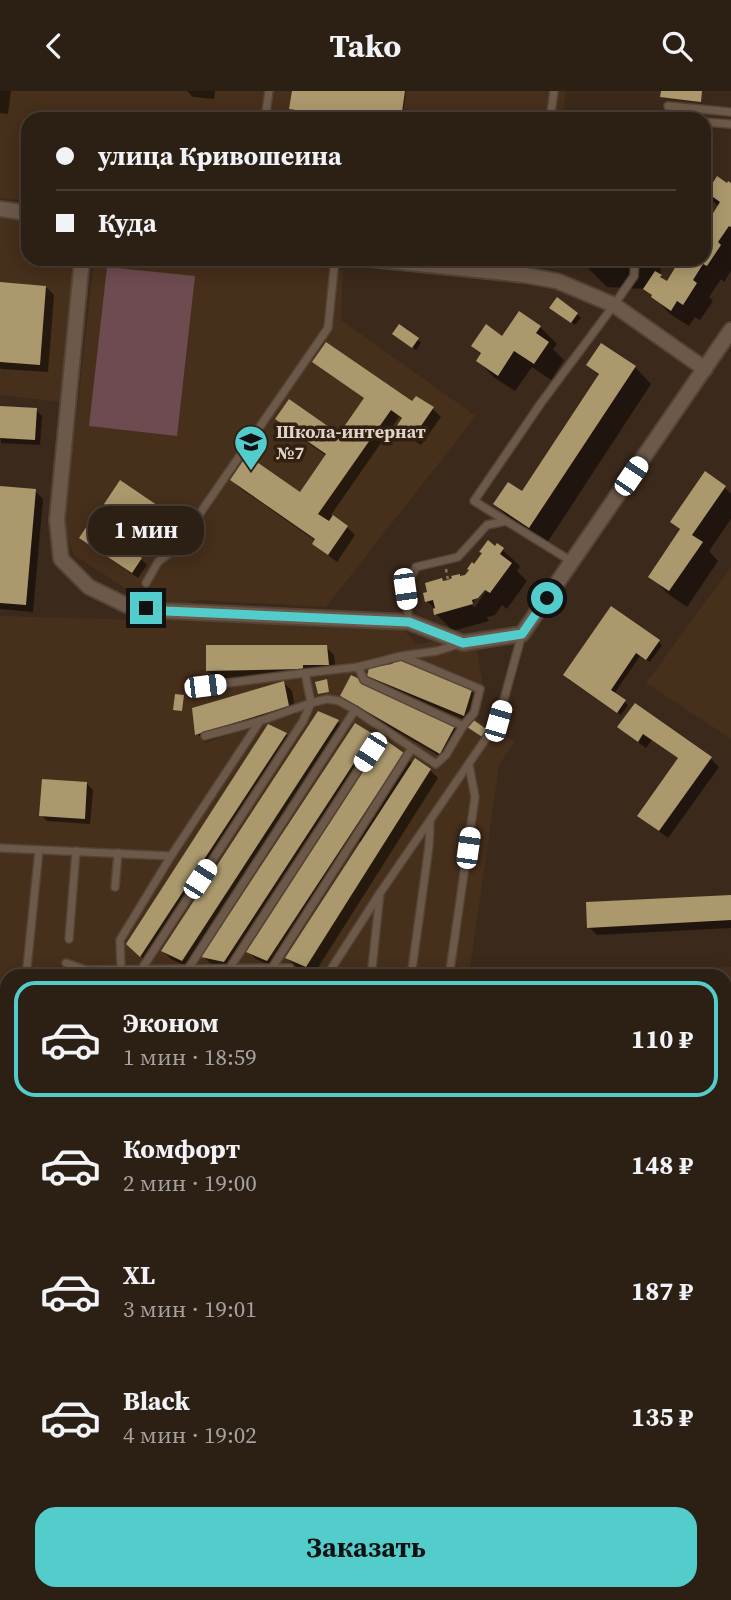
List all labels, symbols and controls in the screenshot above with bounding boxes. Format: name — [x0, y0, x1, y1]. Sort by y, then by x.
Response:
text: Tako — [330, 24, 401, 68]
icon: back — [35, 27, 73, 65]
icon: search — [658, 27, 696, 65]
text: улица Кривошеина — [98, 138, 342, 174]
text: Куда — [98, 205, 157, 241]
place label: Школа-интернат №7 — [276, 419, 426, 465]
school or university icon: Школа-интернат №7 — [232, 423, 270, 472]
car — [611, 453, 652, 499]
callout: 1 мин — [88, 507, 204, 555]
text: 1 мин — [114, 514, 178, 546]
car — [392, 567, 419, 611]
route start — [531, 582, 563, 614]
route end — [130, 592, 162, 624]
car — [183, 673, 228, 699]
car — [483, 698, 514, 744]
car — [350, 729, 391, 775]
car — [455, 826, 482, 870]
car — [180, 856, 221, 902]
text: Эконом — [123, 1005, 219, 1041]
icon: car — [39, 1008, 102, 1071]
text: 110 ₽ — [631, 1021, 693, 1057]
text: 1 мин · 18:59 — [123, 1041, 257, 1073]
text: Комфорт — [123, 1131, 240, 1167]
icon: car — [39, 1134, 102, 1197]
text: 148 ₽ — [631, 1147, 693, 1183]
text: 2 мин · 19:00 — [123, 1167, 257, 1199]
text: XL — [123, 1257, 155, 1293]
icon: car — [39, 1260, 102, 1323]
text: 187 ₽ — [631, 1273, 693, 1309]
text: 3 мин · 19:01 — [123, 1293, 257, 1325]
text: Black — [123, 1383, 190, 1419]
icon: car — [39, 1386, 102, 1449]
text: 135 ₽ — [631, 1399, 693, 1435]
text: 4 мин · 19:02 — [123, 1419, 257, 1451]
button: Заказать — [35, 1507, 697, 1587]

